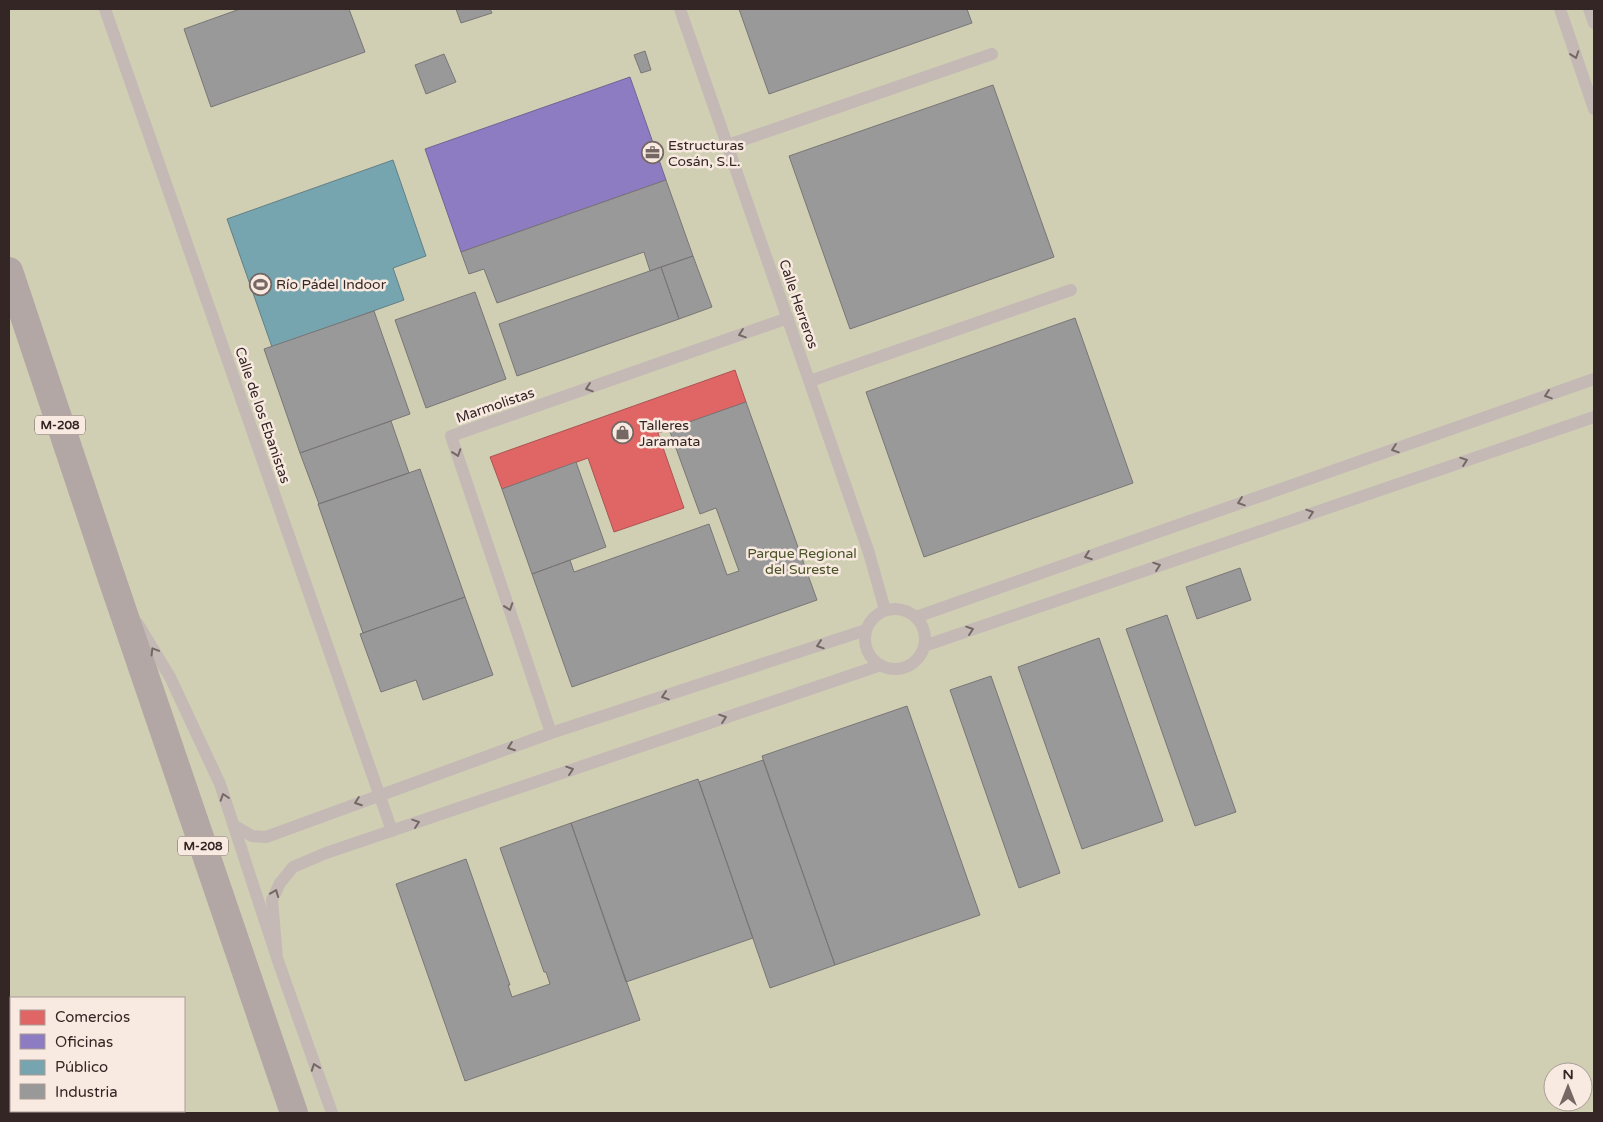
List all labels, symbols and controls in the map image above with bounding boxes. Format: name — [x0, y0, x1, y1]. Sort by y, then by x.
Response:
one-way arrow — [1570, 50, 1580, 59]
place label: Estructuras Cosán, S.L. — [668, 137, 744, 170]
office icon: Estructuras Cosán, S.L. — [640, 141, 664, 165]
street label: Calle Herreros — [775, 257, 822, 351]
sports icon: Río Pádel Indoor — [248, 272, 272, 296]
place label: Río Pádel Indoor — [276, 276, 387, 293]
one-way arrow — [738, 328, 747, 338]
street label: Calle de los Ebanistas — [231, 345, 294, 486]
one-way arrow — [585, 382, 593, 392]
street label: Marmolistas — [454, 384, 537, 427]
one-way arrow — [1545, 389, 1553, 399]
road number: M-208 — [35, 416, 85, 434]
place label: Talleres Jaramata — [639, 417, 700, 450]
shop icon: Talleres Jaramata — [611, 421, 635, 445]
one-way arrow — [1391, 443, 1400, 453]
one-way arrow — [451, 448, 461, 456]
one-way arrow — [1460, 457, 1468, 467]
one-way arrow — [1238, 496, 1246, 506]
one-way arrow — [1306, 509, 1314, 519]
park label: Parque Regional del Sureste — [747, 545, 857, 578]
one-way arrow — [1084, 550, 1093, 560]
one-way arrow — [1152, 562, 1160, 572]
one-way arrow — [503, 602, 513, 610]
one-way arrow — [965, 626, 974, 636]
one-way arrow — [816, 640, 824, 650]
one-way arrow — [151, 648, 161, 657]
one-way arrow — [661, 690, 670, 700]
one-way arrow — [719, 714, 727, 724]
one-way arrow — [507, 741, 516, 751]
one-way arrow — [565, 766, 573, 776]
one-way arrow — [220, 794, 230, 802]
one-way arrow — [354, 796, 363, 806]
one-way arrow — [411, 819, 419, 829]
road number: M-208 — [178, 836, 228, 856]
one-way arrow — [269, 889, 280, 898]
legend — [10, 997, 185, 1112]
text: Comercios — [55, 1008, 130, 1026]
text: Oficinas — [55, 1033, 113, 1051]
text: Público — [55, 1058, 108, 1076]
north arrow — [1543, 1062, 1593, 1112]
one-way arrow — [311, 1064, 321, 1072]
text: N — [1562, 1066, 1574, 1083]
text: Industria — [55, 1083, 118, 1101]

